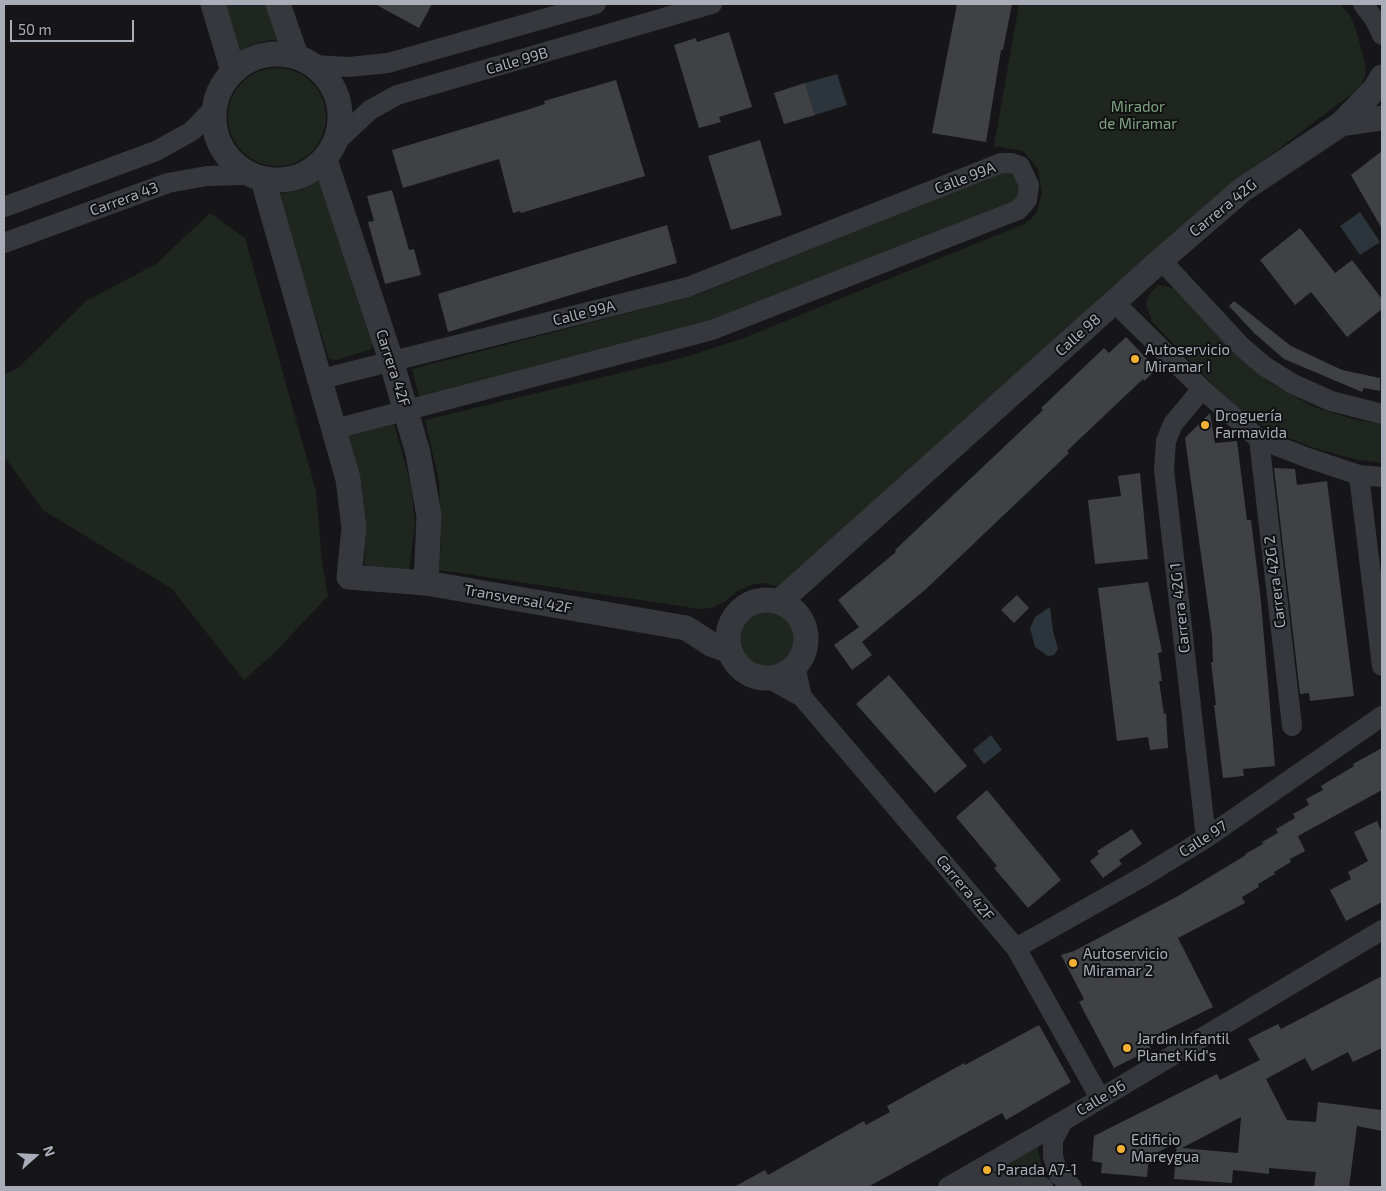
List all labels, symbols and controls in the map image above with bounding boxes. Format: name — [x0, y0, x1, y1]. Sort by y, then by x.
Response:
scale bar — [12, 10, 136, 42]
text: 50 m — [18, 20, 52, 38]
street label: Calle 99B — [484, 44, 550, 78]
park label: Mirador de Miramar — [1099, 98, 1177, 133]
street label: Calle 99A — [932, 158, 998, 198]
street label: Carrera 42G — [1186, 175, 1260, 241]
street label: Carrera 43 — [87, 178, 161, 220]
street label: Calle 99A — [551, 297, 617, 329]
street label: Calle 98 — [1052, 310, 1104, 360]
street label: Carrera 42F — [372, 327, 414, 409]
place label: Autoservicio Miramar I — [1145, 341, 1230, 376]
marker: Autoservicio Miramar I — [1129, 353, 1141, 365]
place label: Droguería Farmavida — [1215, 407, 1287, 442]
marker: Droguería Farmavida — [1199, 419, 1211, 431]
street label: Carrera 42G 2 — [1260, 535, 1290, 629]
street label: Carrera 42G 1 — [1166, 562, 1194, 654]
street label: Transversal 42F — [463, 581, 573, 617]
street label: Calle 97 — [1176, 817, 1230, 861]
street label: Carrera 42F — [932, 852, 998, 924]
place label: Autoservicio Miramar 2 — [1083, 945, 1168, 980]
marker: Autoservicio Miramar 2 — [1067, 957, 1079, 969]
place label: Jardin Infantil Planet Kid's — [1137, 1030, 1230, 1065]
marker: Jardin Infantil Planet Kid's — [1121, 1042, 1133, 1054]
street label: Calle 96 — [1073, 1076, 1129, 1120]
north arrow — [10, 1131, 60, 1181]
place label: Edificio Mareygua — [1131, 1131, 1199, 1166]
text: N — [40, 1143, 59, 1158]
marker: Edificio Mareygua — [1115, 1143, 1127, 1155]
place label: Parada A7-1 — [997, 1161, 1077, 1179]
marker: Parada A7-1 — [981, 1164, 993, 1176]

